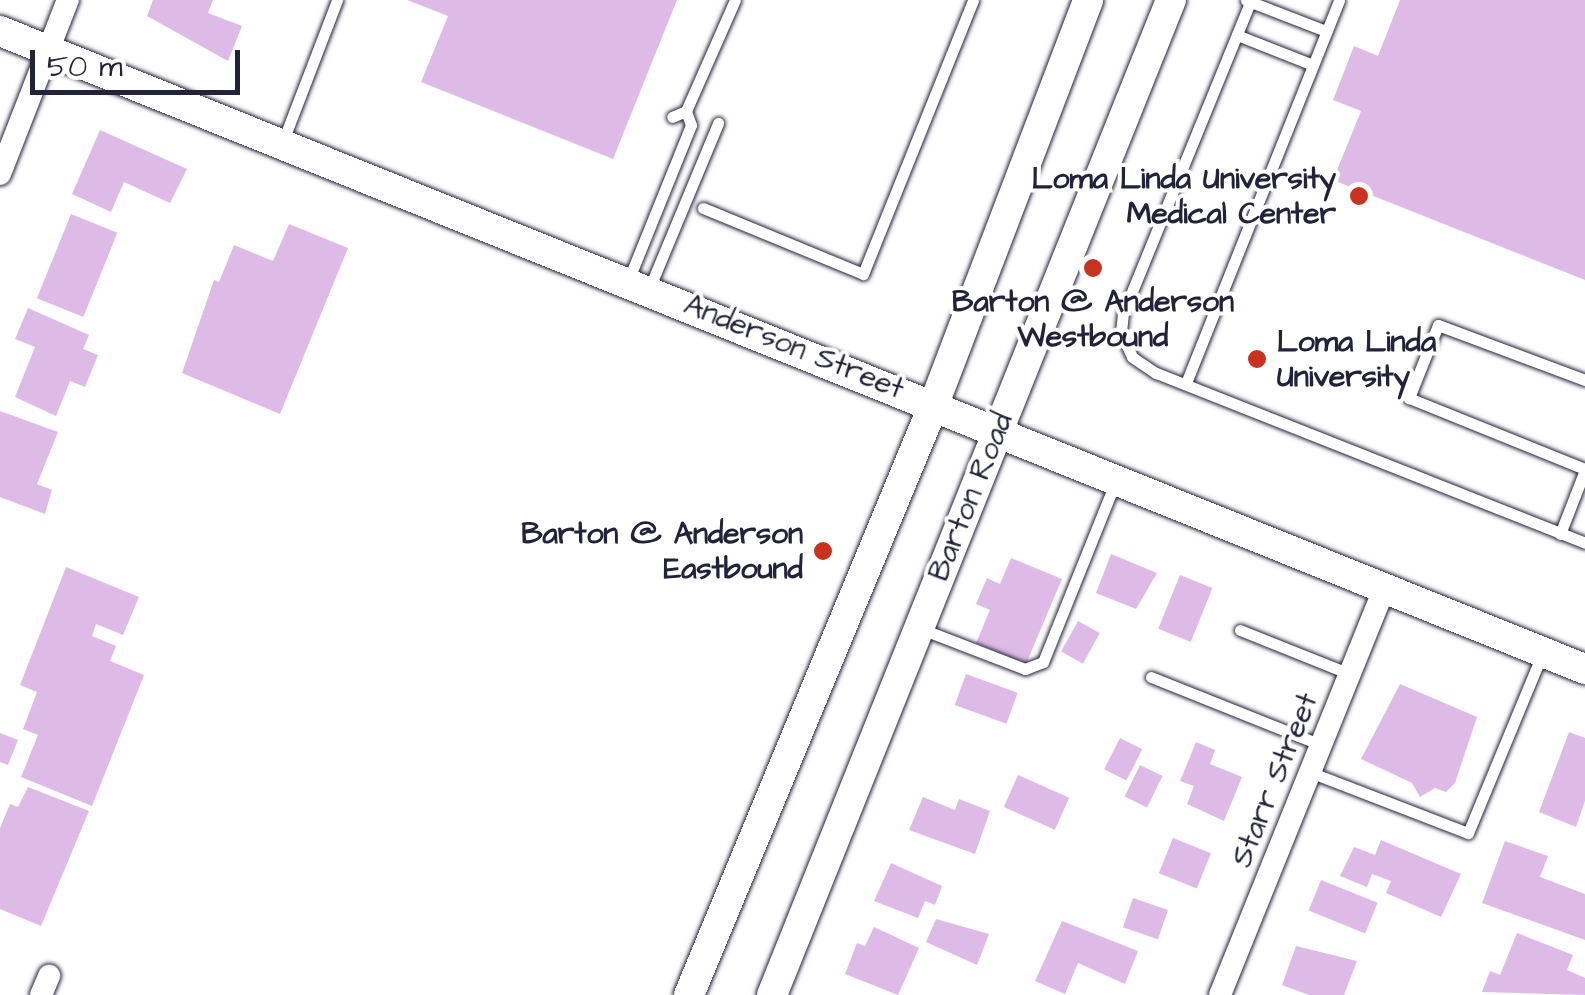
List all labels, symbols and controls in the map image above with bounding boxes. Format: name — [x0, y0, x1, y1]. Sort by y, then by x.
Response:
scale bar — [35, 30, 245, 92]
text: 50 m — [47, 46, 123, 88]
place label: Loma Linda University Medical Center — [1032, 161, 1336, 232]
marker: Loma Linda University Medical Center — [1346, 183, 1372, 209]
marker: Barton @ Anderson Westbound — [1082, 257, 1104, 279]
place label: Barton @ Anderson Westbound — [952, 284, 1234, 354]
street label: Anderson Street — [679, 287, 909, 407]
place label: Loma Linda University — [1277, 324, 1436, 394]
marker: Loma Linda University — [1246, 348, 1268, 370]
street label: Barton Road — [921, 408, 1021, 586]
place label: Barton @ Anderson Eastbound — [521, 516, 803, 586]
marker: Barton @ Anderson Eastbound — [812, 540, 834, 562]
street label: Starr Street — [1224, 688, 1326, 872]

